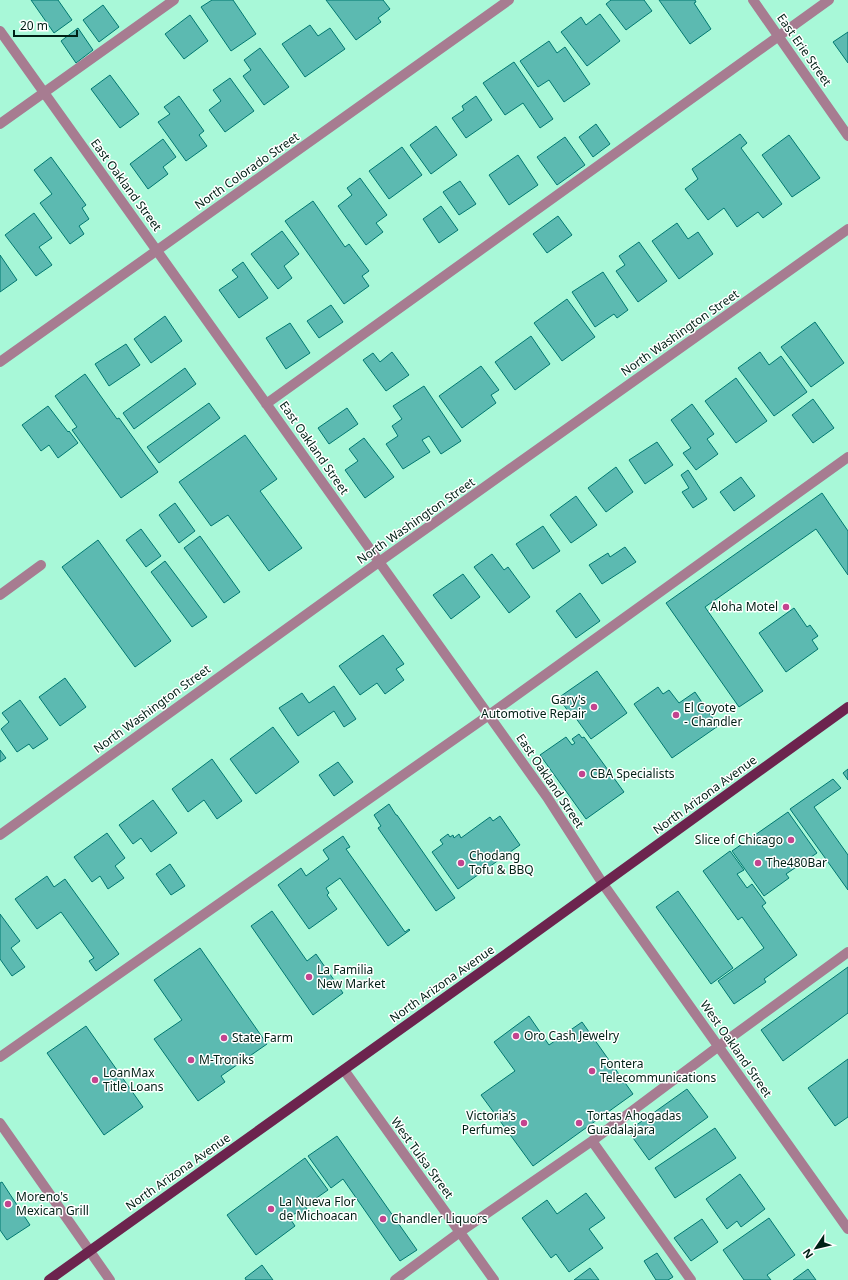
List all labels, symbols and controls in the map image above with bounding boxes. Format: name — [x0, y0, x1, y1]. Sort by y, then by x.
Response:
street label: East Erie Street — [773, 10, 836, 90]
scale bar — [14, 12, 77, 38]
text: 20 m — [20, 17, 48, 34]
street label: North Colorado Street — [191, 128, 303, 213]
street label: East Oakland Street — [87, 135, 166, 235]
street label: North Washington Street — [617, 285, 743, 380]
street label: East Oakland Street — [276, 398, 353, 498]
street label: North Washington Street — [353, 473, 479, 568]
place label: Aloha Motel — [710, 598, 778, 615]
marker: Aloha Motel — [781, 602, 791, 612]
street label: North Washington Street — [90, 660, 214, 757]
place label: Gary's Automotive Repair — [481, 691, 586, 722]
place label: El Coyote - Chandler — [684, 699, 742, 730]
marker: Gary's Automotive Repair — [589, 702, 599, 712]
marker: El Coyote - Chandler — [671, 710, 681, 720]
street label: East Oakland Street — [513, 730, 589, 832]
street label: North Arizona Avenue — [649, 751, 760, 838]
place label: CBA Specialists — [590, 765, 675, 782]
marker: CBA Specialists — [577, 769, 587, 779]
place label: Slice of Chicago — [695, 831, 783, 848]
marker: Slice of Chicago — [786, 835, 796, 845]
place label: Chodang Tofu & BBQ — [469, 847, 534, 878]
place label: The480Bar — [766, 854, 827, 871]
marker: Chodang Tofu & BBQ — [456, 858, 466, 868]
marker: The480Bar — [753, 858, 763, 868]
street label: North Arizona Avenue — [386, 941, 498, 1026]
place label: La Familia New Market — [317, 961, 386, 992]
marker: La Familia New Market — [304, 972, 314, 982]
street label: West Oakland Street — [697, 997, 777, 1101]
place label: Oro Cash Jewelry — [524, 1027, 620, 1044]
place label: State Farm — [232, 1029, 293, 1046]
marker: Oro Cash Jewelry — [511, 1031, 521, 1041]
marker: State Farm — [219, 1033, 229, 1043]
place label: M-Troniks — [199, 1051, 254, 1068]
marker: M-Troniks — [186, 1055, 196, 1065]
place label: Fontera Telecommunications — [600, 1055, 716, 1086]
place label: LoanMax Title Loans — [103, 1064, 164, 1095]
marker: Fontera Telecommunications — [587, 1066, 597, 1076]
marker: LoanMax Title Loans — [90, 1075, 100, 1085]
place label: Victoria’s Perfumes — [462, 1107, 516, 1138]
place label: Tortas Ahogadas Guadalajara — [587, 1107, 682, 1138]
street label: West Tulsa Street — [387, 1114, 458, 1202]
marker: Victoria’s Perfumes — [519, 1118, 529, 1128]
marker: Tortas Ahogadas Guadalajara — [574, 1118, 584, 1128]
street label: North Arizona Avenue — [122, 1129, 234, 1214]
place label: Moreno's Mexican Grill — [16, 1188, 89, 1219]
place label: La Nueva Flor de Michoacan — [279, 1193, 357, 1224]
marker: Moreno's Mexican Grill — [3, 1199, 13, 1209]
marker: La Nueva Flor de Michoacan — [266, 1204, 276, 1214]
place label: Chandler Liquors — [391, 1210, 488, 1227]
marker: Chandler Liquors — [378, 1214, 388, 1224]
north arrow — [796, 1228, 836, 1268]
text: N — [799, 1246, 816, 1262]

